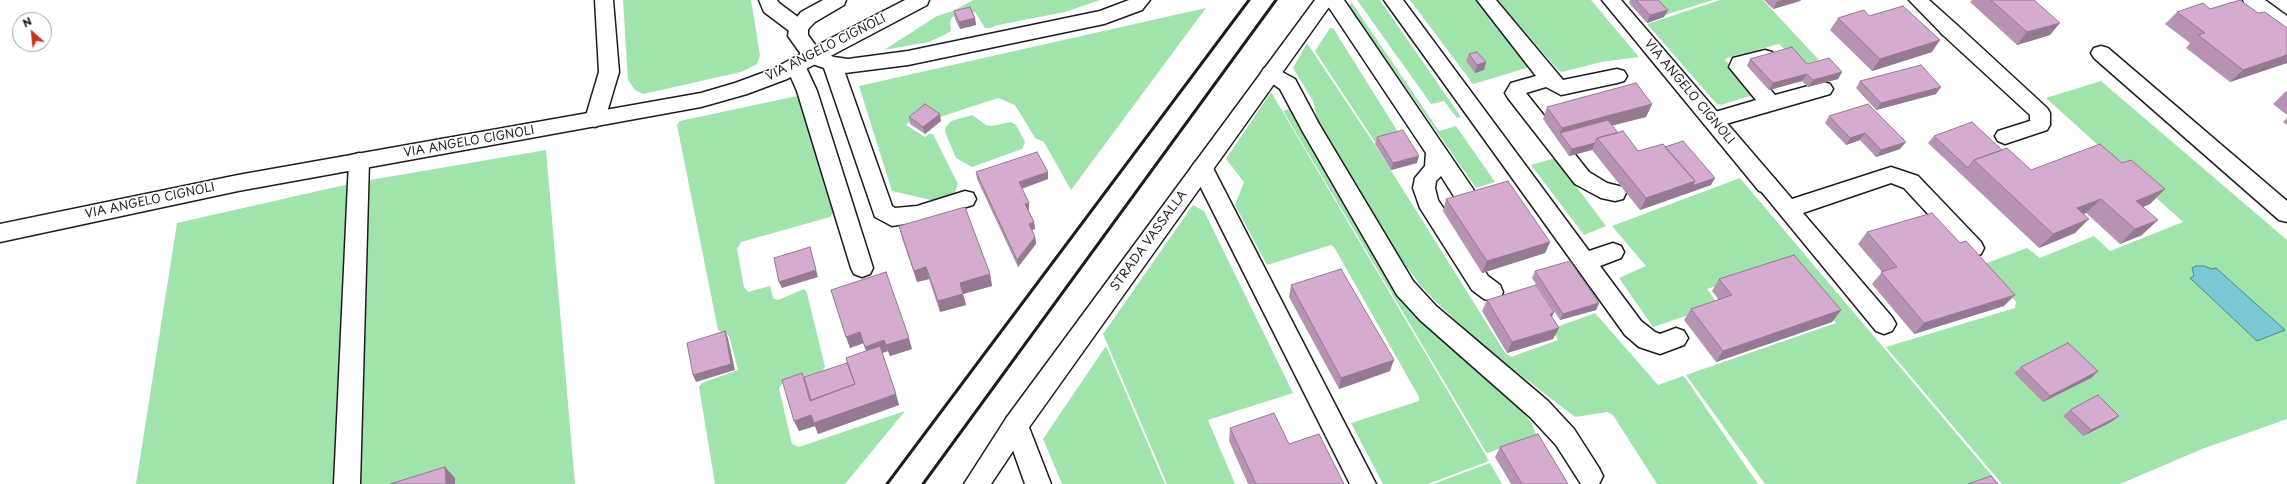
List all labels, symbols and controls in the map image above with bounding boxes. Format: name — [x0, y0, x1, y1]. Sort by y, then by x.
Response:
north arrow — [12, 12, 52, 52]
text: N — [19, 12, 35, 31]
street label: VIA ANGELO CIGNOLI — [764, 12, 888, 84]
street label: VIA ANGELO CIGNOLI — [1641, 37, 1737, 147]
street label: VIA ANGELO CIGNOLI — [403, 123, 535, 161]
street label: VIA ANGELO CIGNOLI — [84, 180, 216, 222]
street label: STRADA VASSALLA — [1108, 188, 1190, 294]

